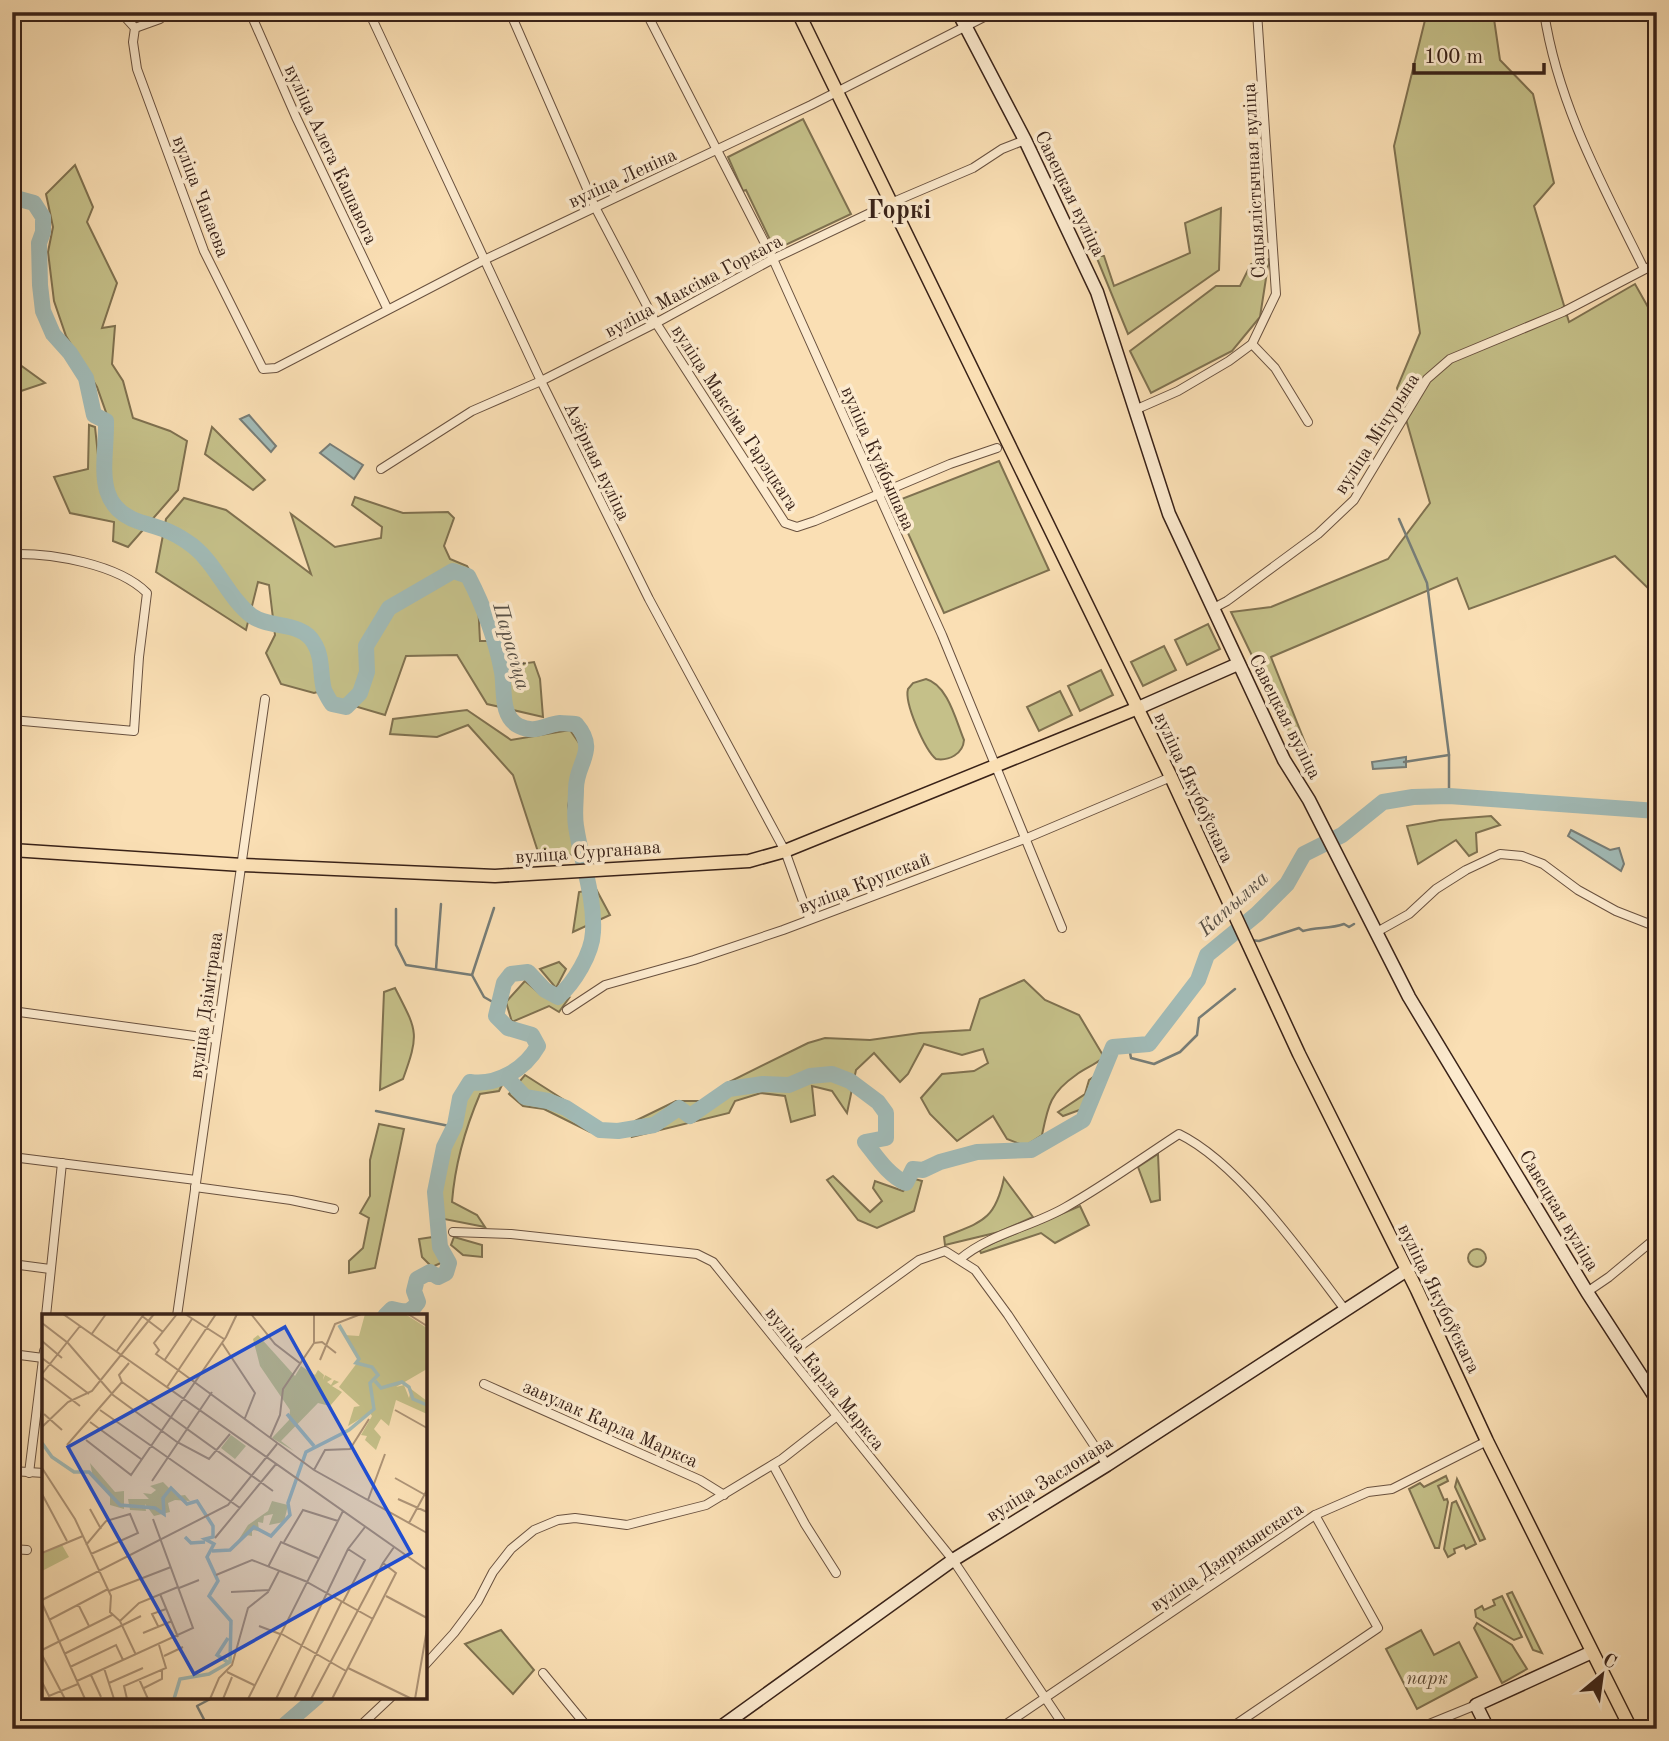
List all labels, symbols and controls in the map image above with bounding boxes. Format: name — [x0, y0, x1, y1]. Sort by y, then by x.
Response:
scale bar — [1414, 32, 1543, 76]
text: 100 m — [1424, 47, 1483, 68]
street label: вуліца Алега Кашавога — [280, 62, 380, 248]
street label: Сацыялістычная вуліца — [1241, 82, 1270, 279]
street label: Савецкая вуліца — [1030, 128, 1108, 260]
street label: вуліца Чапаева — [168, 134, 232, 261]
street label: вуліца Леніна — [566, 146, 681, 213]
district label: Горкі — [867, 198, 931, 224]
street label: вуліца Максіма Горкага — [602, 232, 787, 342]
street label: вуліца Максіма Гарэцкага — [667, 322, 801, 515]
street label: вуліца Мічурына — [1332, 370, 1424, 498]
street label: вуліца Куйбышава — [836, 384, 917, 534]
street label: Азёрная вуліца — [559, 400, 633, 525]
water label: Парасіца — [488, 600, 533, 692]
street label: Савецкая вуліца — [1244, 652, 1324, 783]
street label: вуліца Якубоўскага — [1150, 710, 1236, 867]
street label: вуліца Сурганава — [515, 839, 662, 868]
street label: вуліца Крупскай — [797, 851, 933, 918]
water label: Капылка — [1194, 868, 1273, 941]
street label: вуліца Дзімітрава — [188, 930, 227, 1080]
street label: Савецкая вуліца — [1514, 1148, 1602, 1275]
street label: вуліца Якубоўскага — [1393, 1221, 1482, 1377]
street label: вуліца Карла Маркса — [761, 1305, 888, 1455]
inset map — [42, 1314, 427, 1699]
street label: завулак Карла Маркса — [520, 1378, 701, 1473]
street label: вуліца Заслонава — [984, 1433, 1117, 1527]
street label: вуліца Дзяржынскага — [1148, 1500, 1308, 1616]
north arrow — [1568, 1640, 1638, 1710]
text: С — [1599, 1651, 1619, 1674]
park label: парк — [1406, 1670, 1448, 1689]

